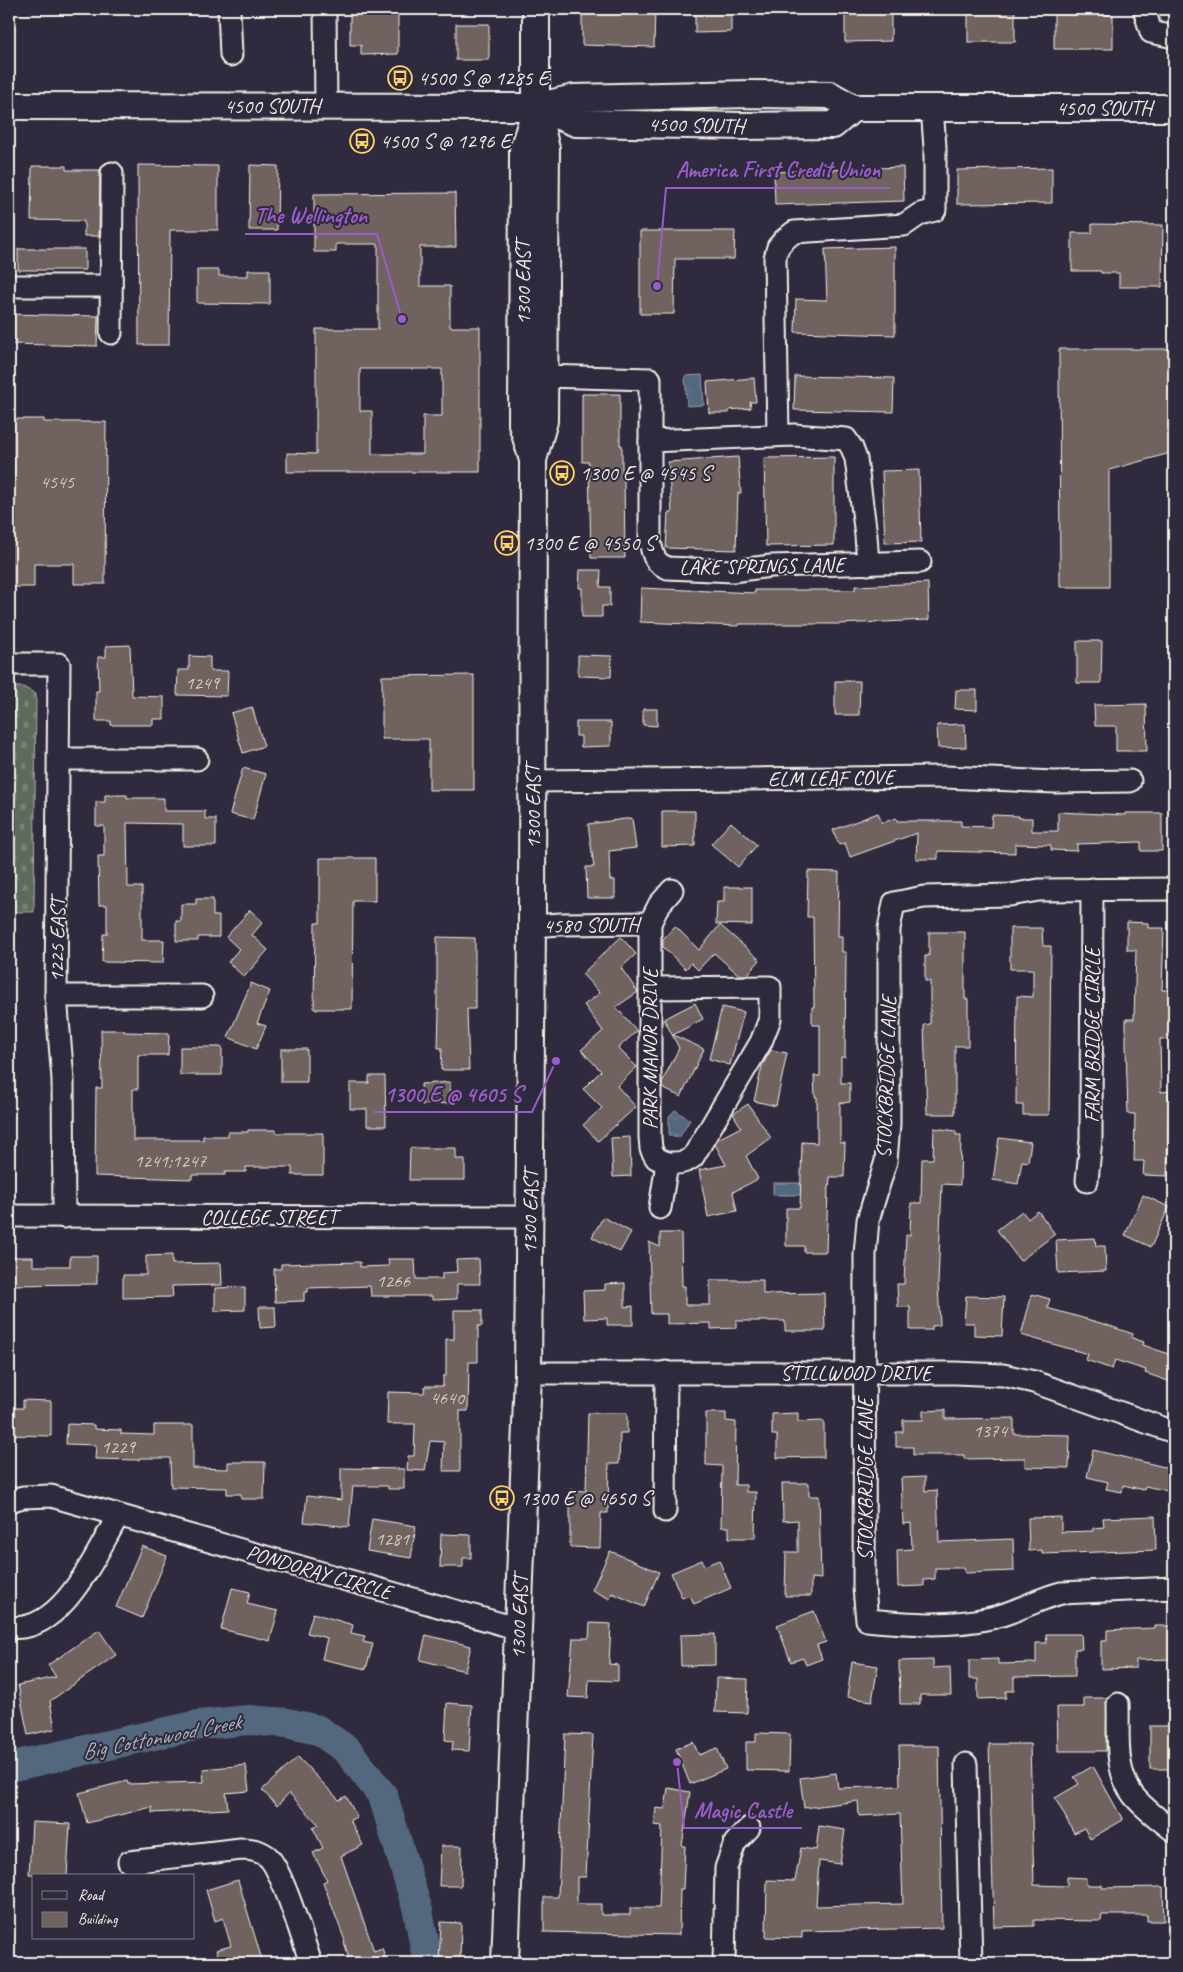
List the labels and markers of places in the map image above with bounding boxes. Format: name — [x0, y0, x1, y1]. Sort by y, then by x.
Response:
bus stop icon: 4500 S @ 1285 E — [387, 65, 413, 91]
place label: 4500 S @ 1285 E — [418, 65, 552, 91]
bus stop icon: 4500 S @ 1296 E — [349, 128, 375, 154]
place label: 4500 S @ 1296 E — [380, 128, 514, 154]
callout: America First Credit Union — [666, 151, 890, 188]
callout: The Wellington — [245, 197, 377, 234]
bus stop icon: 1300 E @ 4545 S — [549, 460, 575, 486]
place label: 1300 E @ 4545 S — [580, 460, 715, 486]
bus stop icon: 1300 E @ 4550 S — [494, 530, 520, 556]
place label: 1300 E @ 4550 S — [524, 530, 659, 556]
callout: 1300 E @ 4605 S — [374, 1075, 532, 1112]
bus stop icon: 1300 E @ 4650 S — [489, 1485, 515, 1511]
place label: 1300 E @ 4650 S — [520, 1485, 655, 1511]
callout: Magic Castle — [684, 1791, 802, 1828]

